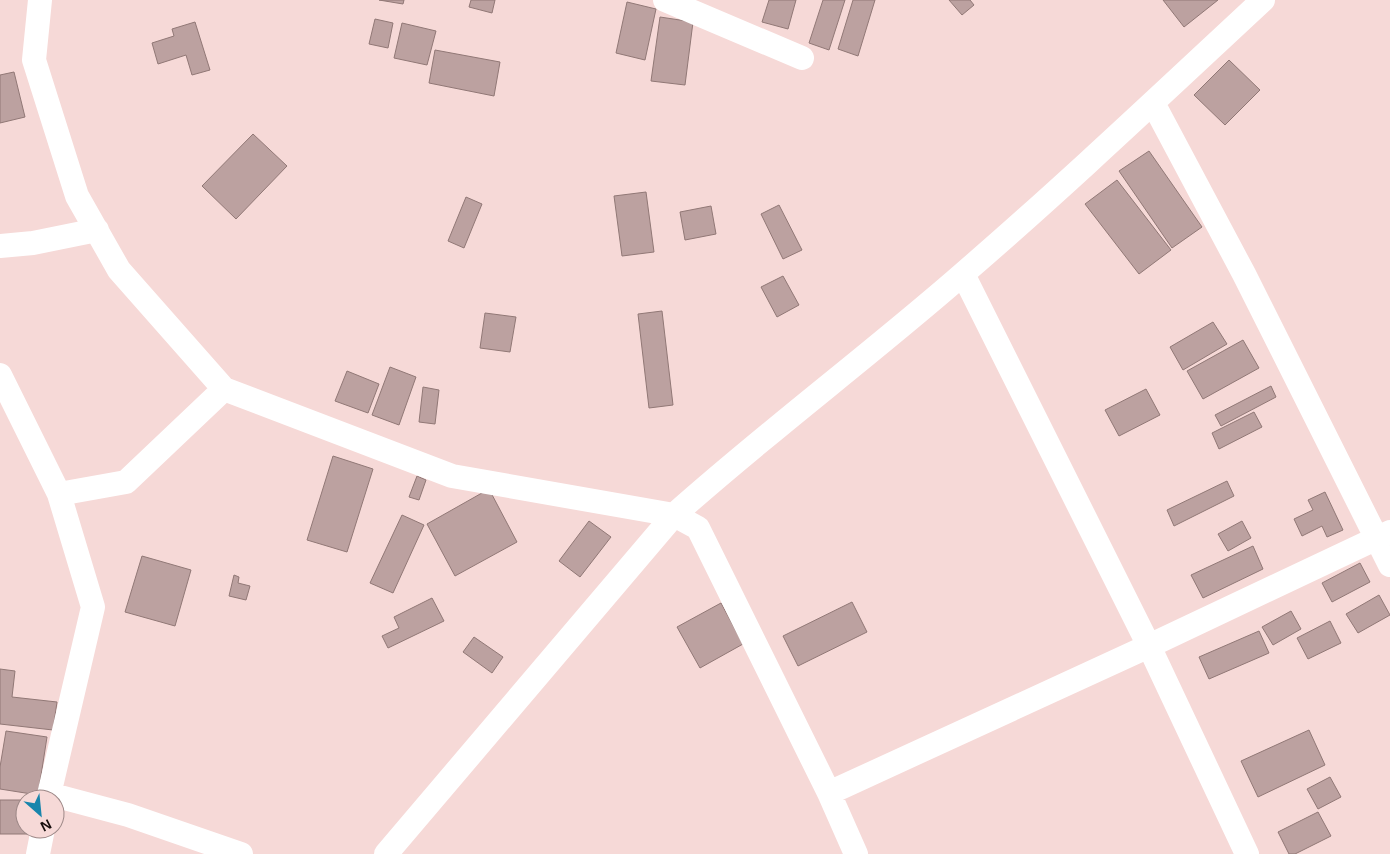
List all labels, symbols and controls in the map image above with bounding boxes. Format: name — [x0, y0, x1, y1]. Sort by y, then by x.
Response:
north arrow — [15, 789, 65, 839]
text: N — [38, 816, 54, 835]

